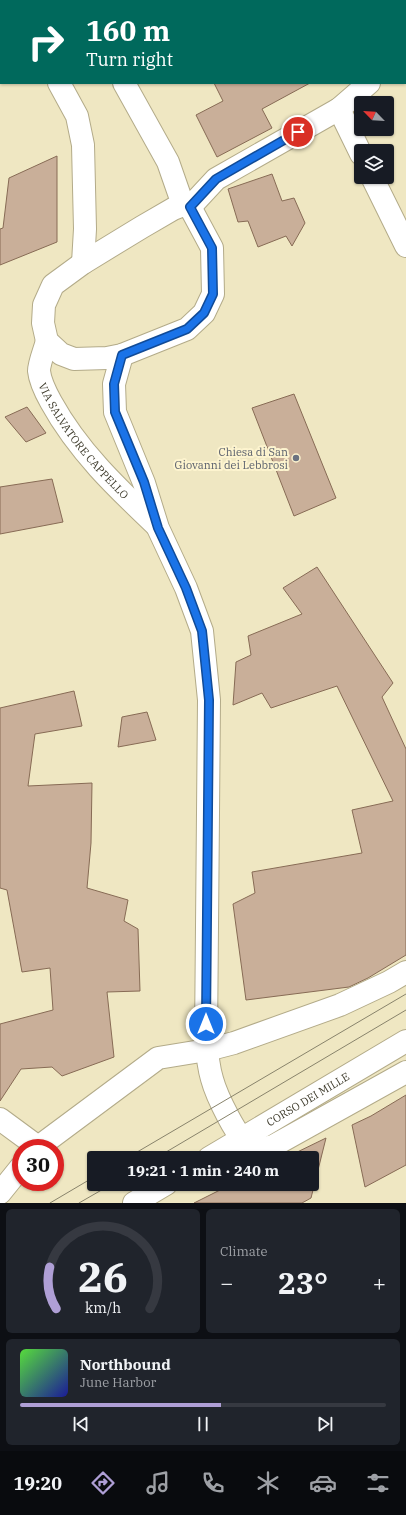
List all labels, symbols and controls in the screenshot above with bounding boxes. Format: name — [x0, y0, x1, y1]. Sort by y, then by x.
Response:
text: 160 m — [86, 12, 170, 49]
icon: right — [20, 16, 72, 68]
text: Turn right — [86, 48, 173, 71]
north arrow — [354, 96, 394, 136]
map controls — [354, 96, 394, 184]
pin — [281, 115, 315, 149]
icon: arrive — [287, 121, 309, 143]
button: layers — [354, 144, 394, 184]
street label: VIA SALVATORE CAPPELLO — [35, 380, 132, 502]
place label: Chiesa di San Giovanni dei Lebbrosi — [175, 445, 289, 472]
marker: Chiesa di San Giovanni dei Lebbrosi — [291, 453, 301, 463]
position arrow — [185, 1003, 227, 1045]
street label: CORSO DEI MILLE — [264, 1069, 352, 1129]
speed limit sign: 30 — [12, 1139, 64, 1191]
text: 19:21 · 1 min · 240 m — [127, 1161, 279, 1180]
text: Climate — [220, 1243, 267, 1260]
text: 26 — [78, 1249, 128, 1303]
text: 23° — [278, 1263, 328, 1302]
text: − — [220, 1268, 233, 1297]
text: + — [373, 1268, 386, 1297]
text: km/h — [85, 1298, 121, 1317]
text: Northbound — [80, 1355, 171, 1374]
text: June Harbor — [80, 1374, 156, 1391]
icon: previous — [70, 1413, 92, 1435]
icon: pause — [192, 1413, 214, 1435]
icon: next — [314, 1413, 336, 1435]
icon: directions — [89, 1469, 117, 1497]
icon: music — [144, 1469, 172, 1497]
icon: phone — [199, 1469, 227, 1497]
icon: climate — [254, 1469, 282, 1497]
icon: car — [309, 1469, 337, 1497]
icon: filters — [364, 1469, 392, 1497]
text: 19:20 — [14, 1472, 62, 1495]

